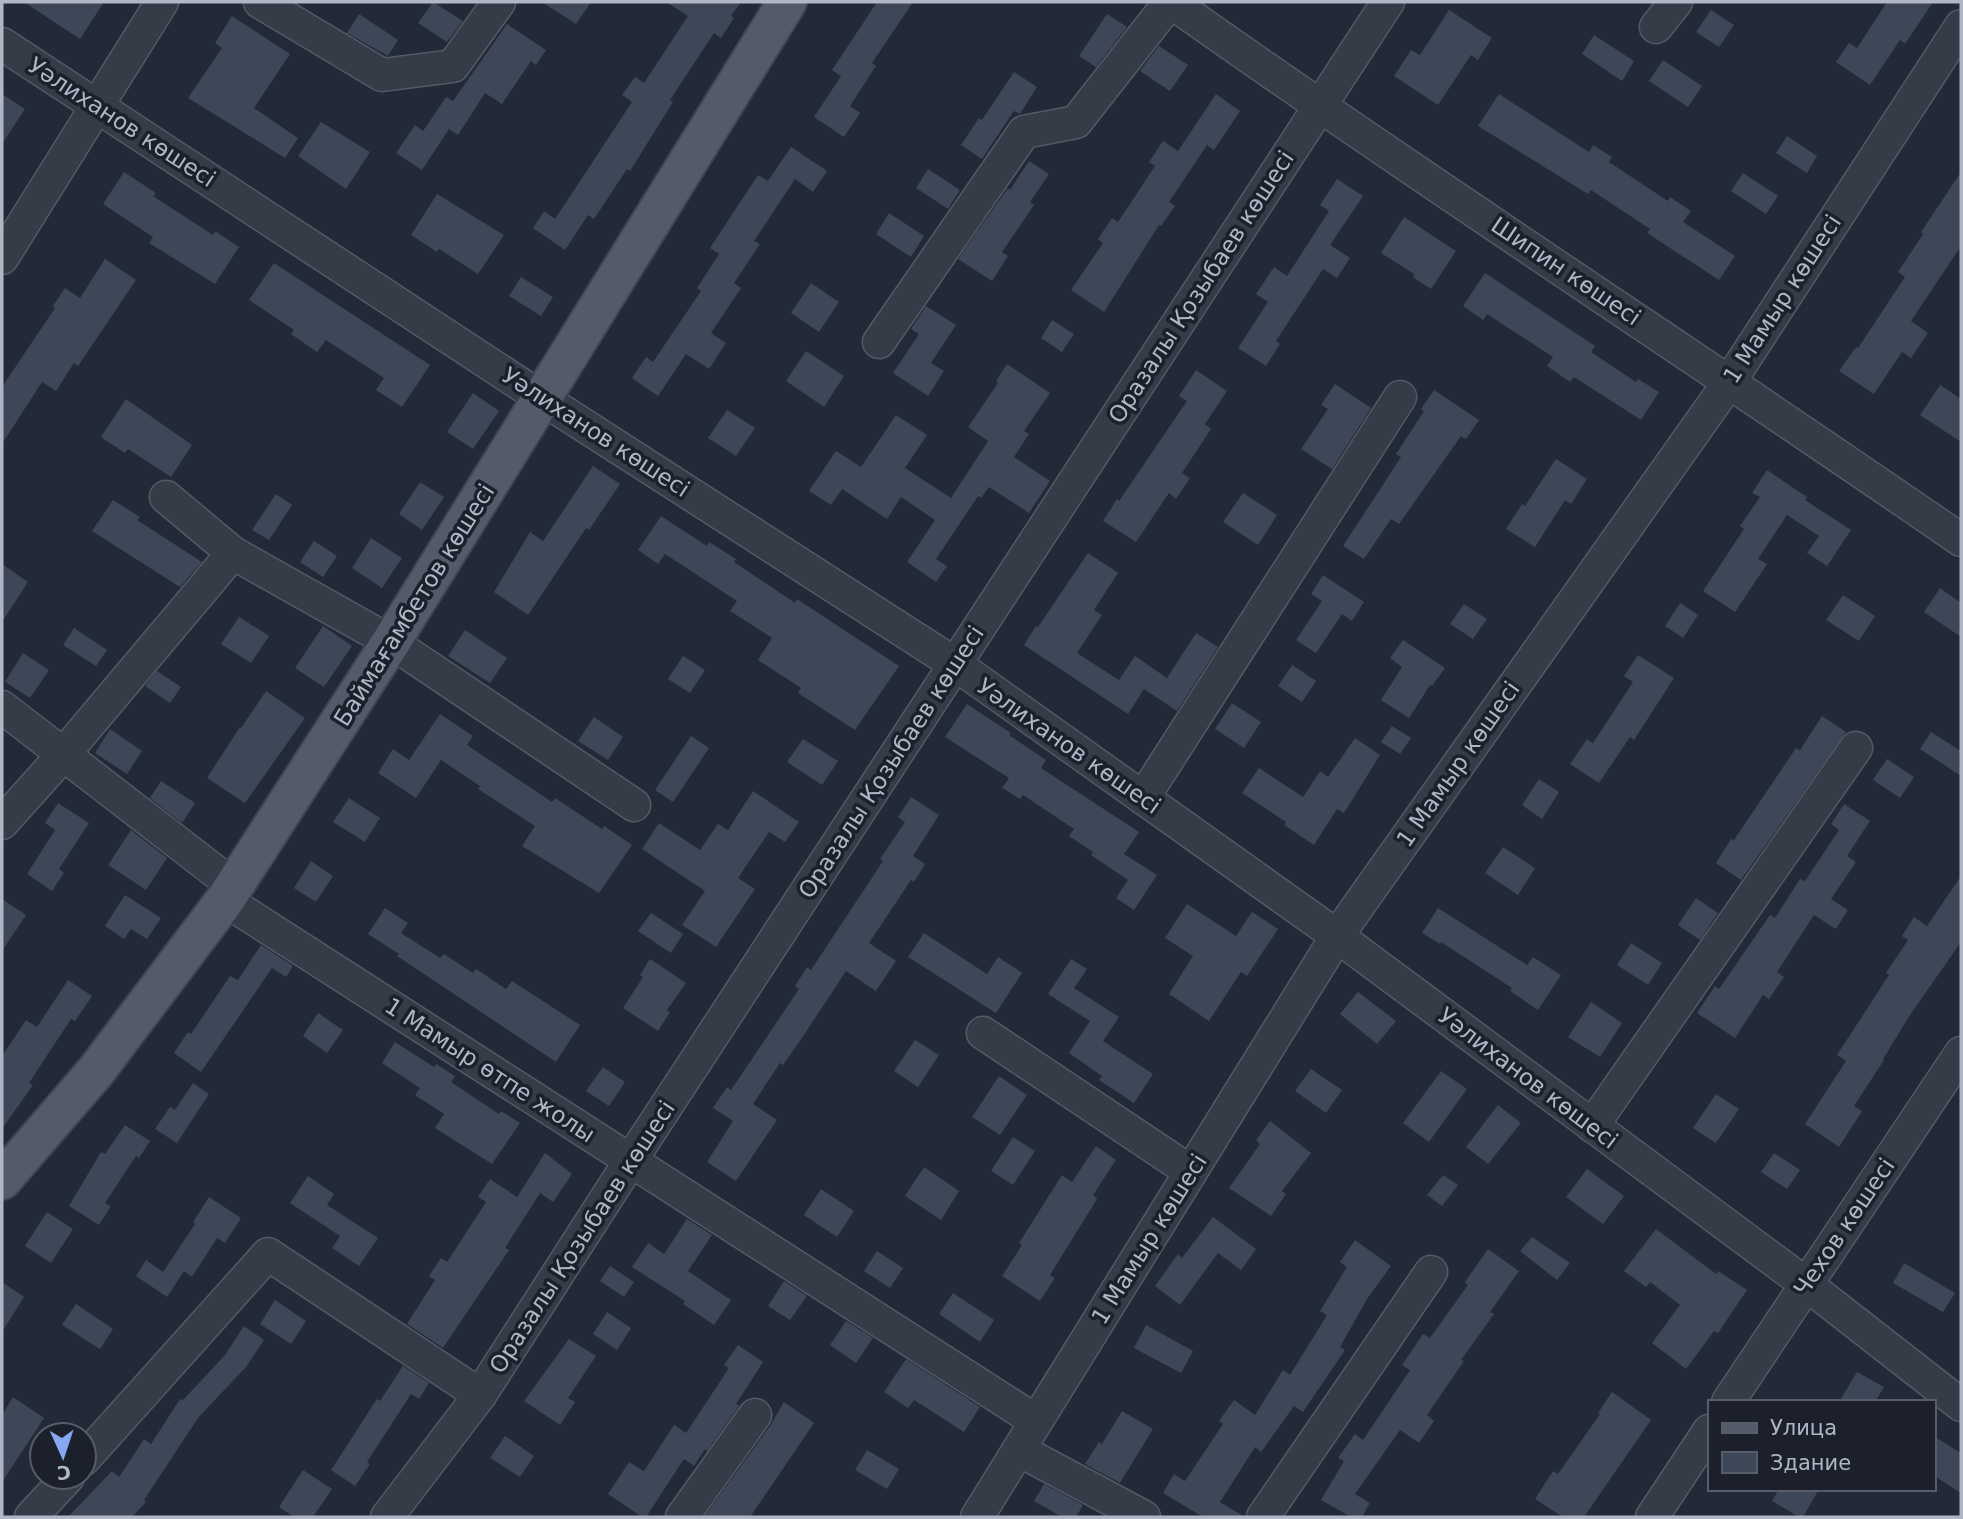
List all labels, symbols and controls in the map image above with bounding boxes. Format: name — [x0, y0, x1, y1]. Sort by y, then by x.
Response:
street label: Уәлиханов көшесі — [24, 52, 220, 192]
street label: Оразалы Қозыбаев көшесі — [1103, 146, 1299, 428]
street label: 1 Мамыр көшесі — [1718, 210, 1846, 388]
street label: Шипин көшесі — [1487, 212, 1645, 330]
street label: Уәлиханов көшесі — [498, 362, 694, 502]
street label: Баймағамбетов көшесі — [329, 479, 499, 731]
street label: Оразалы Қозыбаев көшесі — [793, 621, 989, 903]
street label: Уәлиханов көшесі — [972, 673, 1166, 819]
street label: 1 Мамыр көшесі — [1391, 676, 1525, 852]
street label: 1 Мамыр өтпе жолы — [380, 992, 600, 1148]
street label: Уәлиханов көшесі — [1433, 1002, 1623, 1154]
street label: Оразалы Қозыбаев көшесі — [484, 1096, 680, 1378]
street label: 1 Мамыр көшесі — [1086, 1149, 1212, 1329]
street label: Чехов көшесі — [1788, 1153, 1900, 1301]
legend — [1708, 1400, 1935, 1491]
text: Улица — [1770, 1416, 1837, 1440]
north arrow — [28, 1421, 98, 1491]
text: Здание — [1770, 1451, 1851, 1475]
text: С — [56, 1462, 71, 1484]

